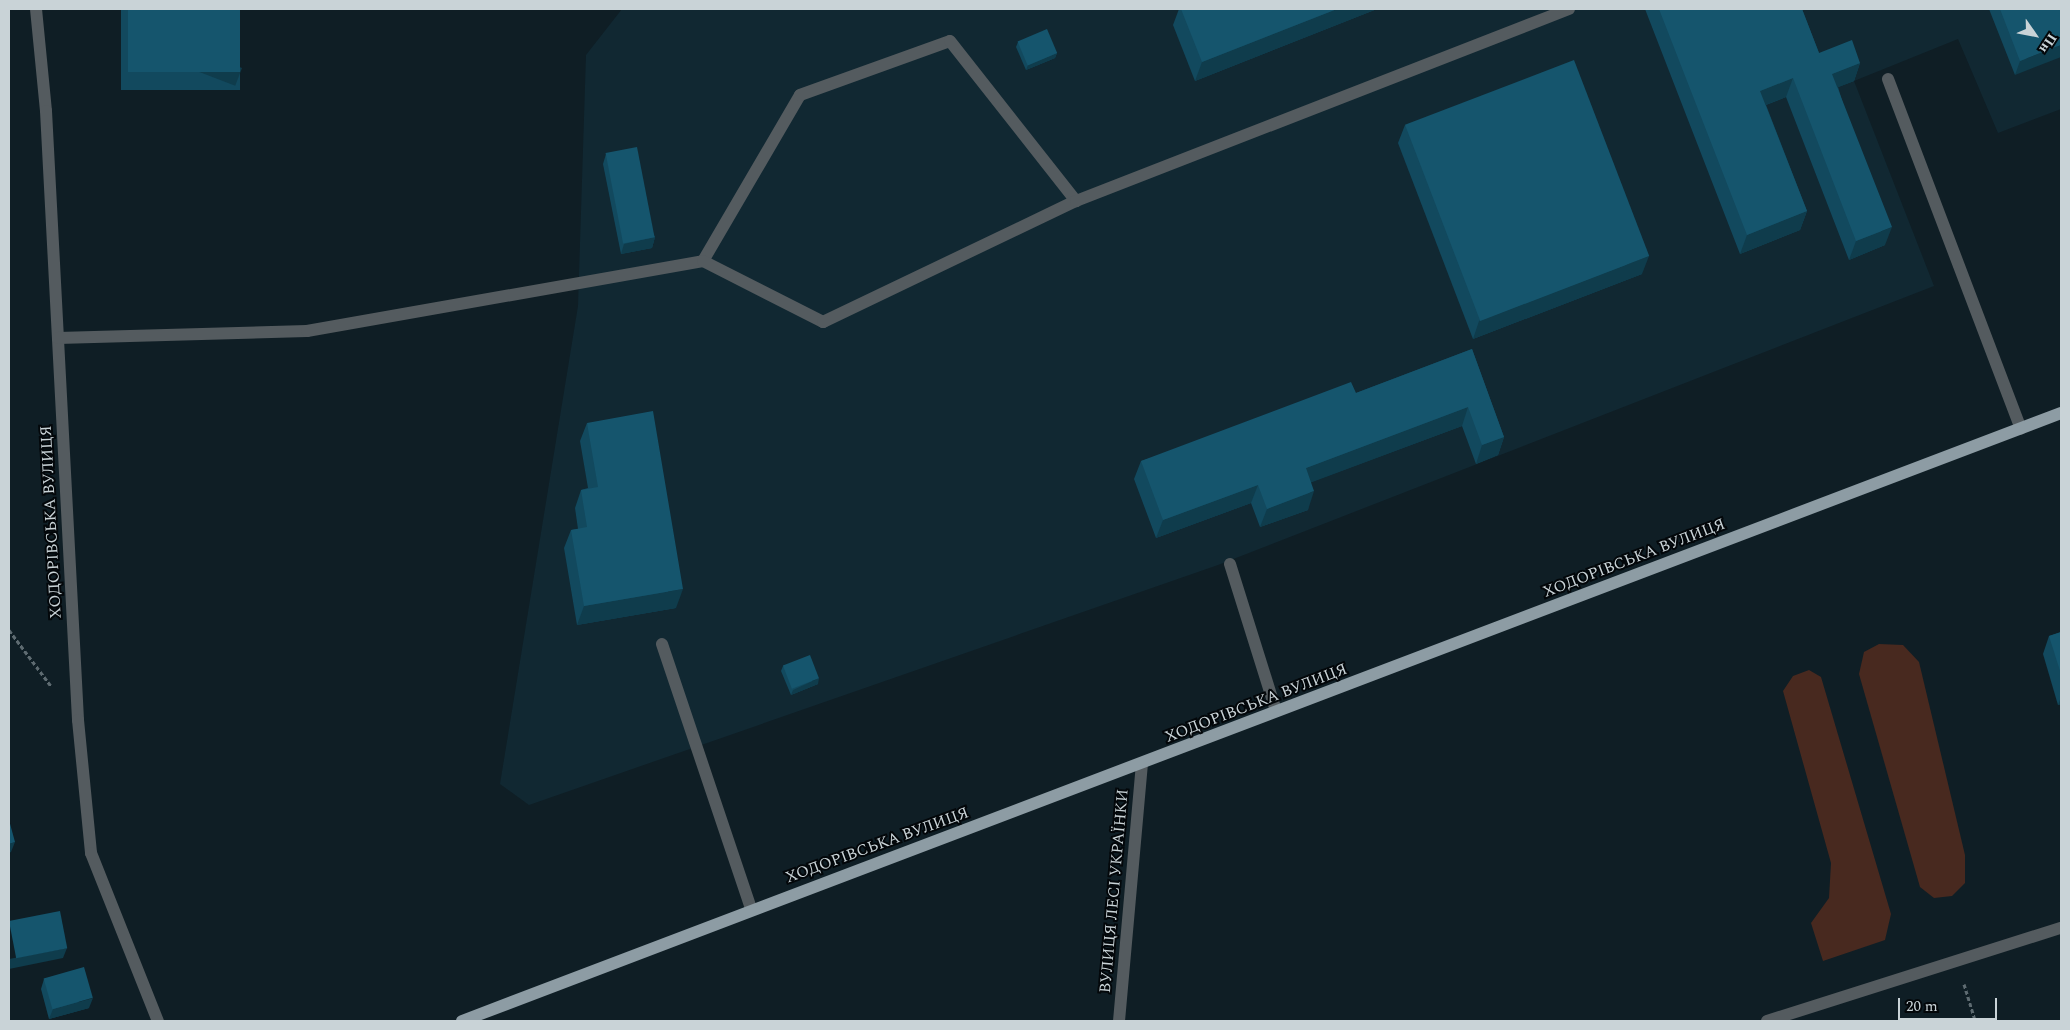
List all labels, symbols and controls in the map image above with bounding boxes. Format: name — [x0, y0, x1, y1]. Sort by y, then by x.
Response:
north arrow — [2010, 10, 2060, 60]
text: Пн — [2034, 29, 2062, 58]
street label: ХОДОРІВСЬКА ВУЛИЦЯ — [36, 425, 66, 619]
street label: ХОДОРІВСЬКА ВУЛИЦЯ — [1540, 514, 1728, 602]
street label: ХОДОРІВСЬКА ВУЛИЦЯ — [1162, 659, 1350, 747]
street label: ВУЛИЦЯ ЛЕСІ УКРАЇНКИ — [1096, 788, 1132, 994]
street label: ХОДОРІВСЬКА ВУЛИЦЯ — [783, 803, 971, 887]
scale bar — [1900, 988, 1999, 1020]
text: 20 m — [1906, 995, 1938, 1018]

